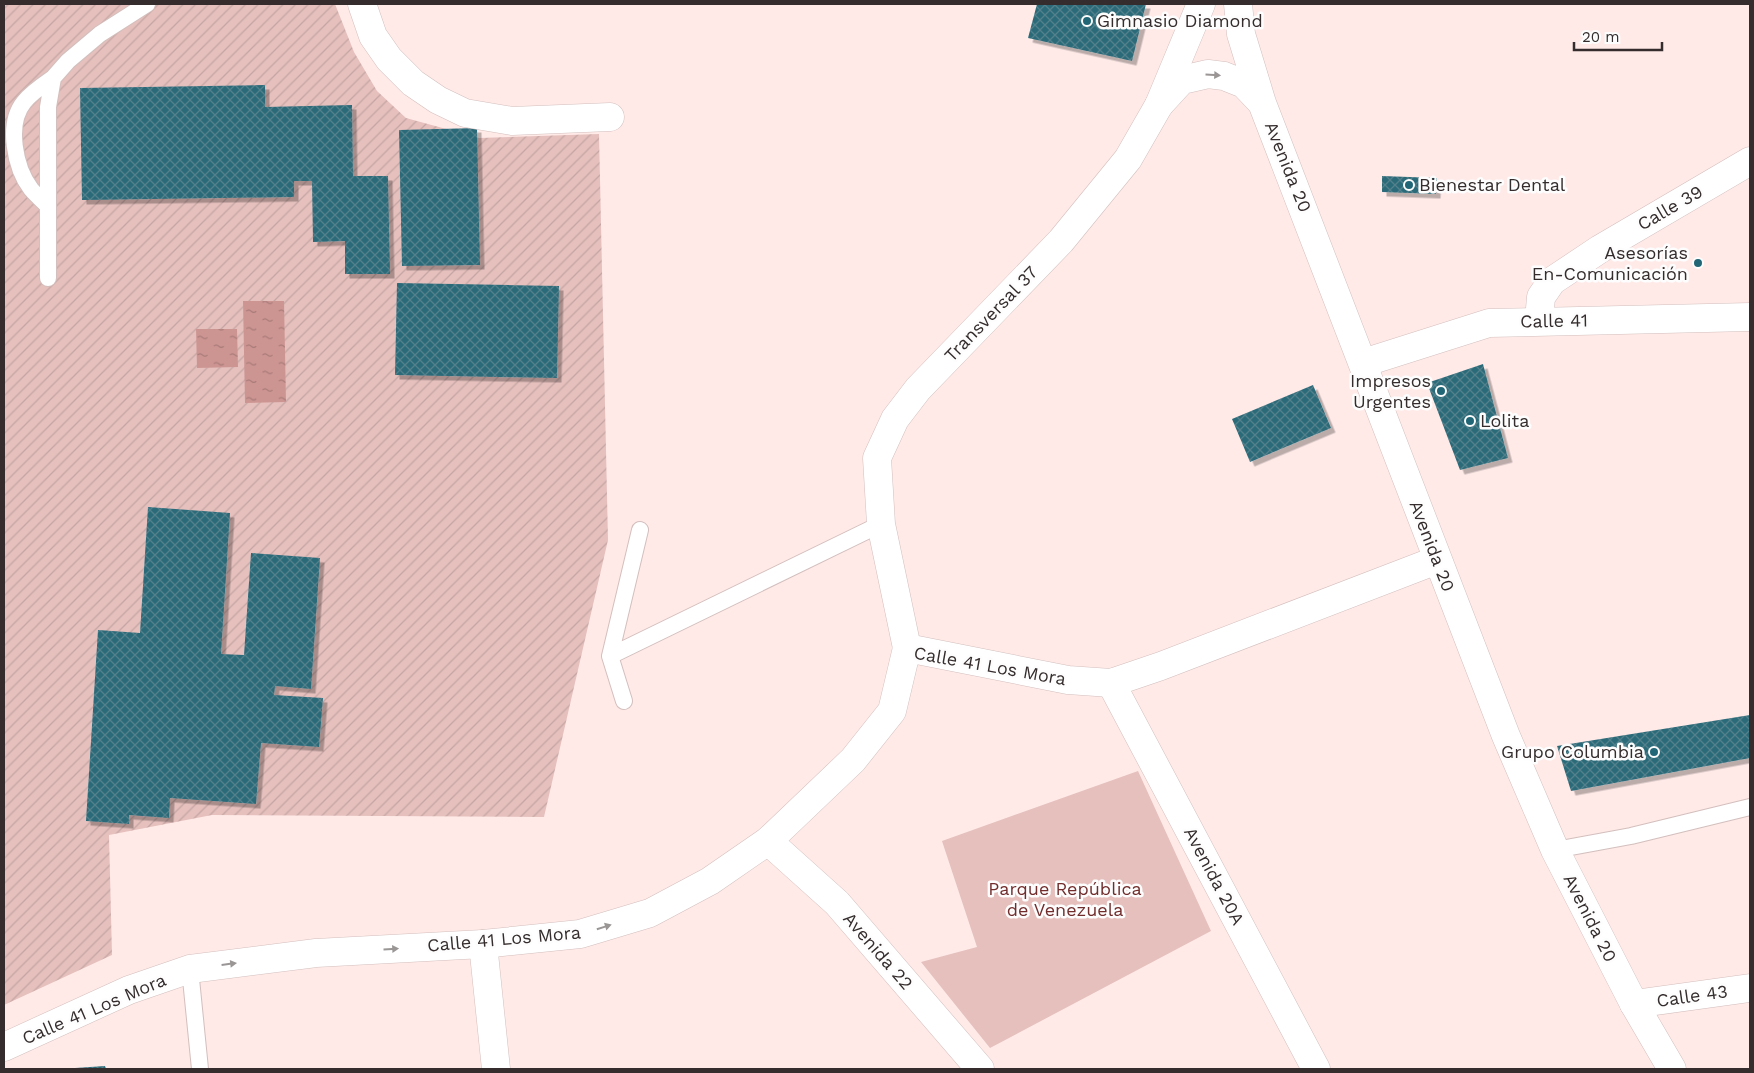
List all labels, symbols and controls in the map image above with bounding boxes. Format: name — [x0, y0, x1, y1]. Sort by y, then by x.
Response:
place label: Gimnasio Diamond — [1097, 10, 1263, 31]
marker: Gimnasio Diamond — [1081, 15, 1093, 27]
scale bar — [1574, 20, 1662, 52]
text: 20 m — [1582, 28, 1620, 46]
one-way arrow — [1206, 71, 1222, 79]
street label: Avenida 20 — [1261, 118, 1316, 215]
place label: Bienestar Dental — [1419, 174, 1566, 195]
marker: Bienestar Dental — [1403, 179, 1415, 191]
street label: Calle 39 — [1633, 181, 1706, 235]
place label: Asesorías En-Comunicación — [1532, 242, 1688, 284]
marker: Asesorías En-Comunicación — [1692, 257, 1704, 269]
street label: Transversal 37 — [940, 262, 1041, 366]
street label: Calle 41 — [1520, 309, 1588, 332]
place label: Impresos Urgentes — [1350, 370, 1431, 412]
marker: Impresos Urgentes — [1435, 385, 1447, 397]
place label: Lolita — [1480, 410, 1529, 431]
marker: Lolita — [1464, 415, 1476, 427]
street label: Avenida 20 — [1405, 497, 1459, 594]
street label: Calle 41 Los Mora — [912, 642, 1068, 689]
place label: Grupo Columbia — [1501, 741, 1644, 762]
marker: Grupo Columbia — [1648, 746, 1660, 758]
street label: Avenida 20A — [1180, 823, 1249, 928]
street label: Avenida 20 — [1559, 870, 1622, 965]
park label: Parque República de Venezuela — [988, 878, 1142, 920]
street label: Avenida 22 — [839, 908, 918, 993]
street label: Calle 41 Los Mora — [426, 921, 582, 956]
one-way arrow — [597, 923, 612, 931]
one-way arrow — [383, 945, 399, 953]
one-way arrow — [221, 960, 237, 968]
street label: Calle 41 Los Mora — [19, 969, 169, 1048]
street label: Calle 43 — [1655, 980, 1729, 1011]

